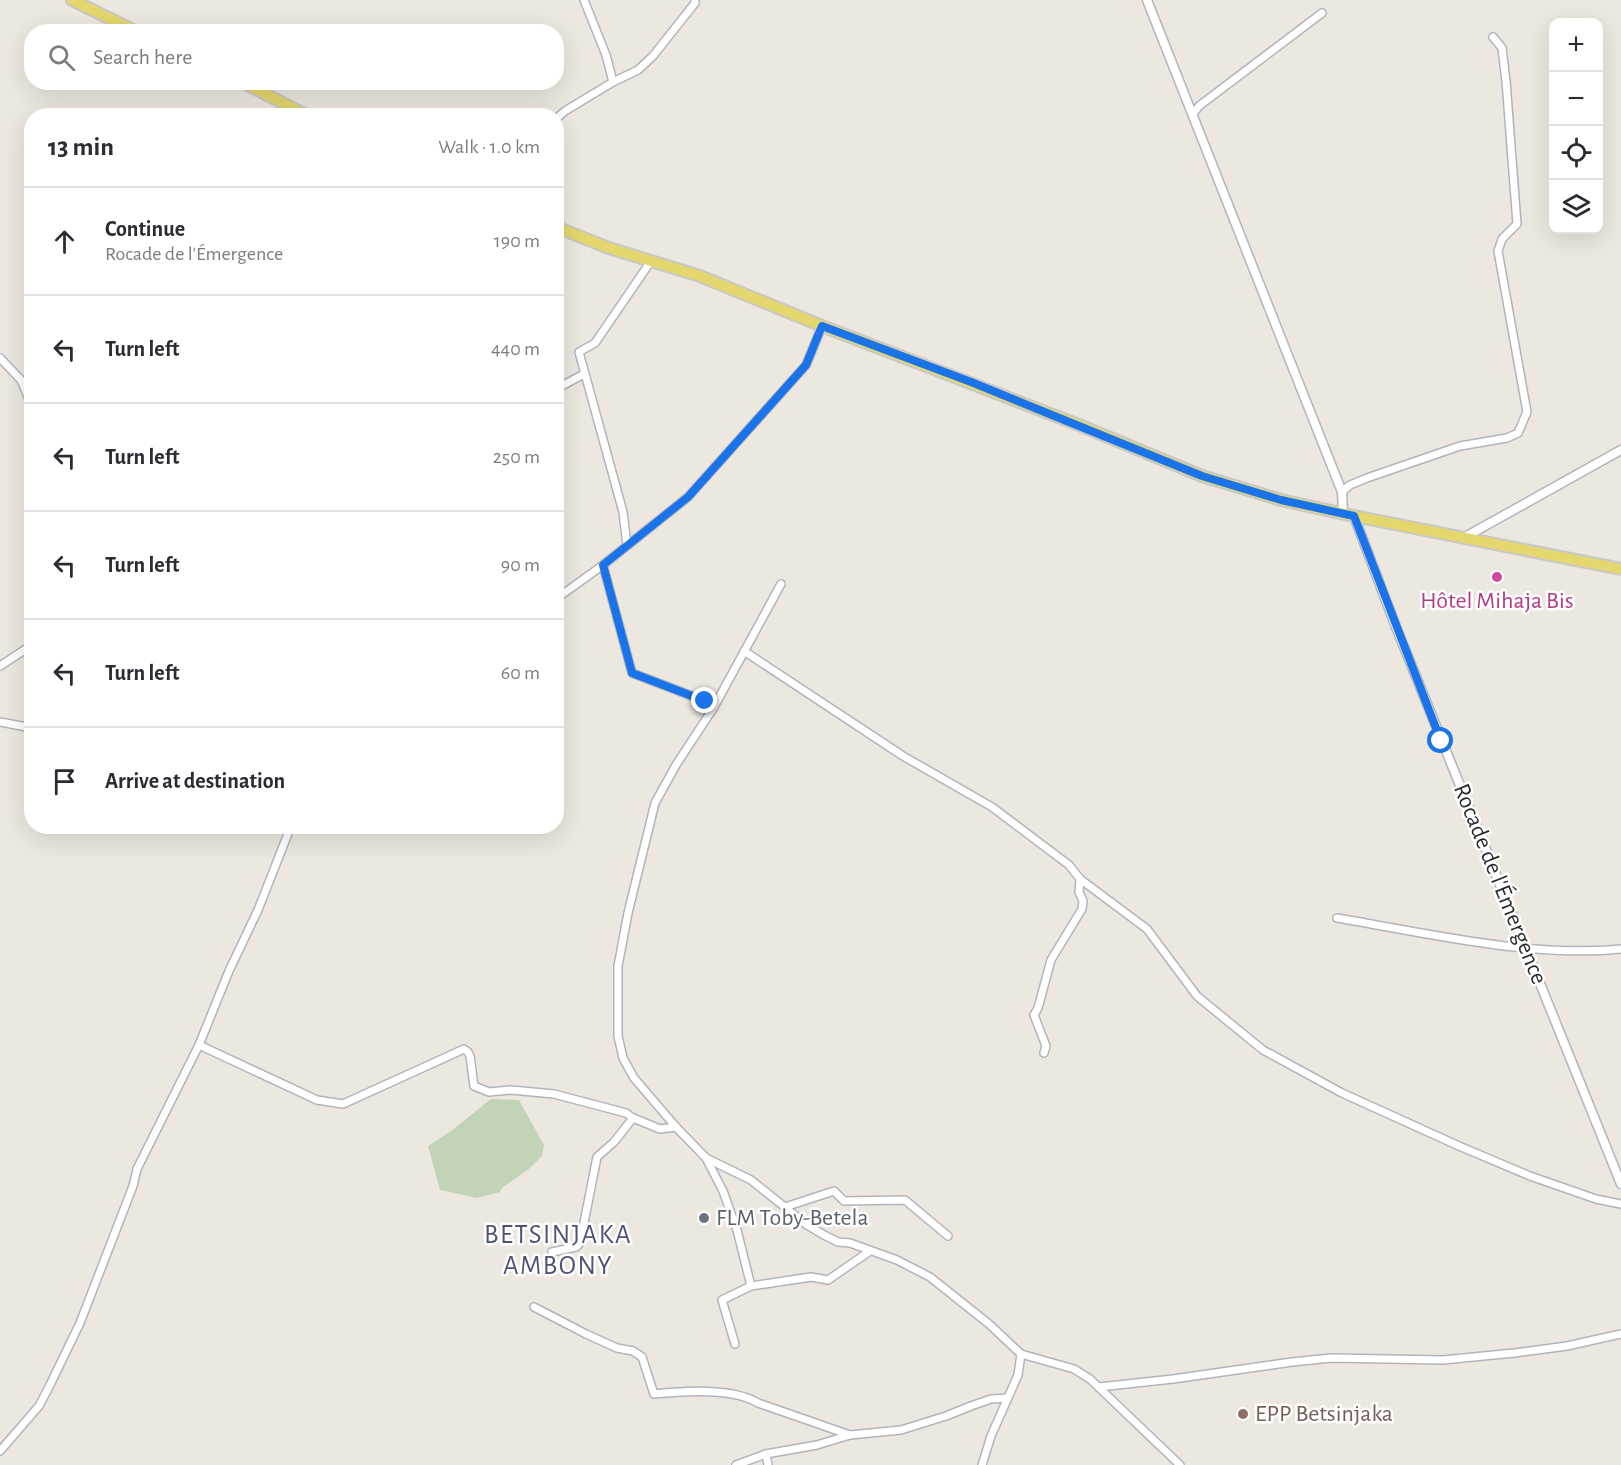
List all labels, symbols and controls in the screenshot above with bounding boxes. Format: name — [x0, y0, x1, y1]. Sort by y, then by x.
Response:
map controls — [1549, 18, 1603, 234]
button: + — [1549, 18, 1603, 72]
search box — [24, 24, 564, 90]
icon: search — [45, 41, 78, 74]
text: Search here — [93, 46, 192, 68]
button: − — [1549, 72, 1603, 126]
button: locate — [1549, 126, 1603, 180]
text: 13 min — [48, 134, 114, 160]
text: Walk · 1.0 km — [438, 137, 540, 157]
button: layers — [1549, 180, 1603, 234]
text: Continue — [105, 218, 185, 240]
icon: ahead — [48, 225, 81, 258]
text: 190 m — [494, 231, 540, 251]
text: Rocade de l'Émergence — [105, 244, 283, 264]
icon: left — [48, 333, 81, 366]
text: Turn left — [105, 338, 179, 360]
text: 440 m — [491, 339, 540, 359]
icon: left — [48, 441, 81, 474]
text: Turn left — [105, 446, 179, 468]
text: 250 m — [493, 447, 540, 467]
icon: left — [48, 549, 81, 582]
text: Turn left — [105, 554, 179, 576]
text: 90 m — [501, 555, 540, 575]
marker: Hôtel Mihaja Bis — [1490, 570, 1504, 584]
place label: Hôtel Mihaja Bis — [1420, 589, 1574, 613]
icon: left — [48, 657, 81, 690]
text: Turn left — [105, 662, 179, 684]
text: 60 m — [501, 663, 540, 683]
route end — [691, 687, 717, 713]
route start — [1427, 727, 1453, 753]
icon: arrive — [48, 765, 81, 798]
text: Arrive at destination — [105, 770, 285, 792]
street label: Rocade de l'Émergence — [1449, 780, 1553, 988]
place label: FLM Toby-Betela — [716, 1206, 869, 1230]
marker: FLM Toby-Betela — [697, 1211, 711, 1225]
district label: BETSINJAKA AMBONY — [484, 1221, 632, 1279]
place label: EPP Betsinjaka — [1255, 1402, 1393, 1426]
marker: EPP Betsinjaka — [1236, 1407, 1250, 1421]

